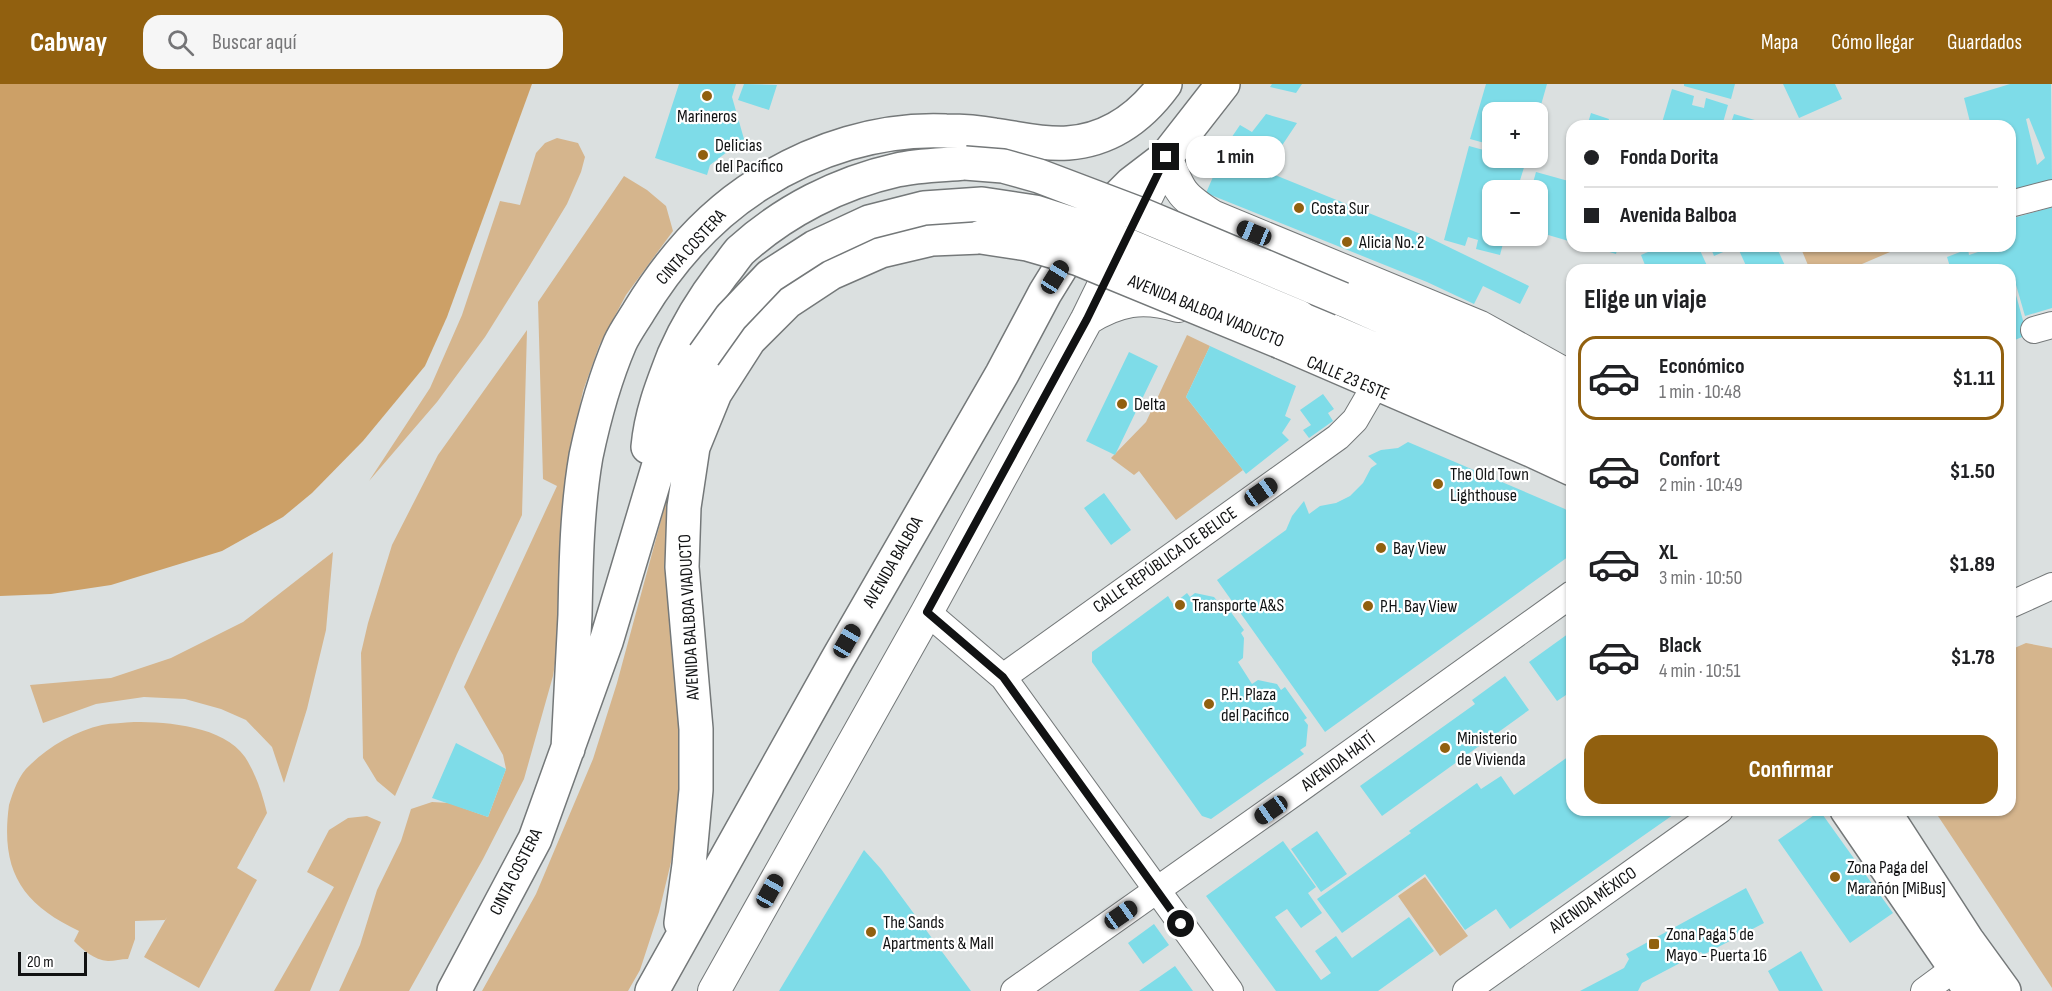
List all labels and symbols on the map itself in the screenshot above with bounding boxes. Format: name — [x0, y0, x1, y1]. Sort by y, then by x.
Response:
marker: Marineros — [700, 89, 714, 103]
place label: Marineros — [677, 106, 737, 127]
place label: Delicias del Pacífico — [715, 135, 783, 177]
callout: 1 min — [1187, 136, 1286, 178]
route end — [1152, 143, 1179, 170]
marker: Delicias del Pacífico — [696, 148, 710, 162]
place label: Costa Sur — [1311, 198, 1369, 219]
marker: Costa Sur — [1292, 201, 1306, 215]
street label: CINTA COSTERA — [652, 205, 731, 289]
car — [1234, 218, 1274, 248]
place label: Alicia No. 2 — [1358, 232, 1425, 253]
marker: Alicia No. 2 — [1340, 235, 1354, 249]
car — [1038, 257, 1072, 297]
street label: AVENIDA BALBOA VIADUCTO — [1124, 270, 1287, 352]
street label: CALLE 23 ESTE — [1304, 351, 1392, 405]
place label: Delta — [1134, 394, 1166, 415]
marker: Delta — [1115, 397, 1129, 411]
place label: The Old Town Lighthouse — [1450, 464, 1529, 506]
car — [1241, 474, 1281, 510]
marker: The Old Town Lighthouse — [1431, 477, 1445, 491]
street label: CALLE REPÚBLICA DE BELICE — [1089, 502, 1241, 618]
street label: AVENIDA BALBOA — [858, 513, 928, 612]
street label: AVENIDA BALBOA VIADUCTO — [674, 534, 704, 701]
place label: Bay View — [1393, 538, 1446, 559]
marker: Bay View — [1374, 541, 1388, 555]
place label: Transporte A&S — [1192, 595, 1284, 616]
place label: P.H. Bay View — [1380, 596, 1457, 617]
marker: Transporte A&S — [1173, 598, 1187, 612]
marker: P.H. Bay View — [1361, 599, 1375, 613]
car — [830, 621, 864, 661]
place label: P.H. Plaza del Pacifico — [1221, 684, 1289, 726]
marker: P.H. Plaza del Pacifico — [1202, 697, 1216, 711]
street label: AVENIDA HAITÍ — [1296, 728, 1379, 796]
place label: Ministerio de Vivienda — [1457, 728, 1526, 770]
marker: Ministerio de Vivienda — [1438, 741, 1452, 755]
car — [1251, 792, 1291, 828]
street label: CINTA COSTERA — [485, 825, 547, 919]
place label: Zona Paga del Marañón [MiBus] — [1847, 857, 1946, 899]
street label: AVENIDA MÉXICO — [1545, 862, 1641, 938]
marker: Zona Paga del Marañón [MiBus] — [1828, 870, 1842, 884]
car — [753, 871, 787, 911]
car — [1101, 897, 1141, 933]
route start — [1167, 910, 1194, 937]
place label: The Sands Apartments & Mall — [882, 912, 994, 954]
place label: Zona Paga 5 de Mayo - Puerta 16 — [1666, 924, 1767, 966]
marker: The Sands Apartments & Mall — [864, 925, 878, 939]
marker: Zona Paga 5 de Mayo - Puerta 16 — [1647, 937, 1661, 951]
scale bar — [18, 949, 87, 976]

